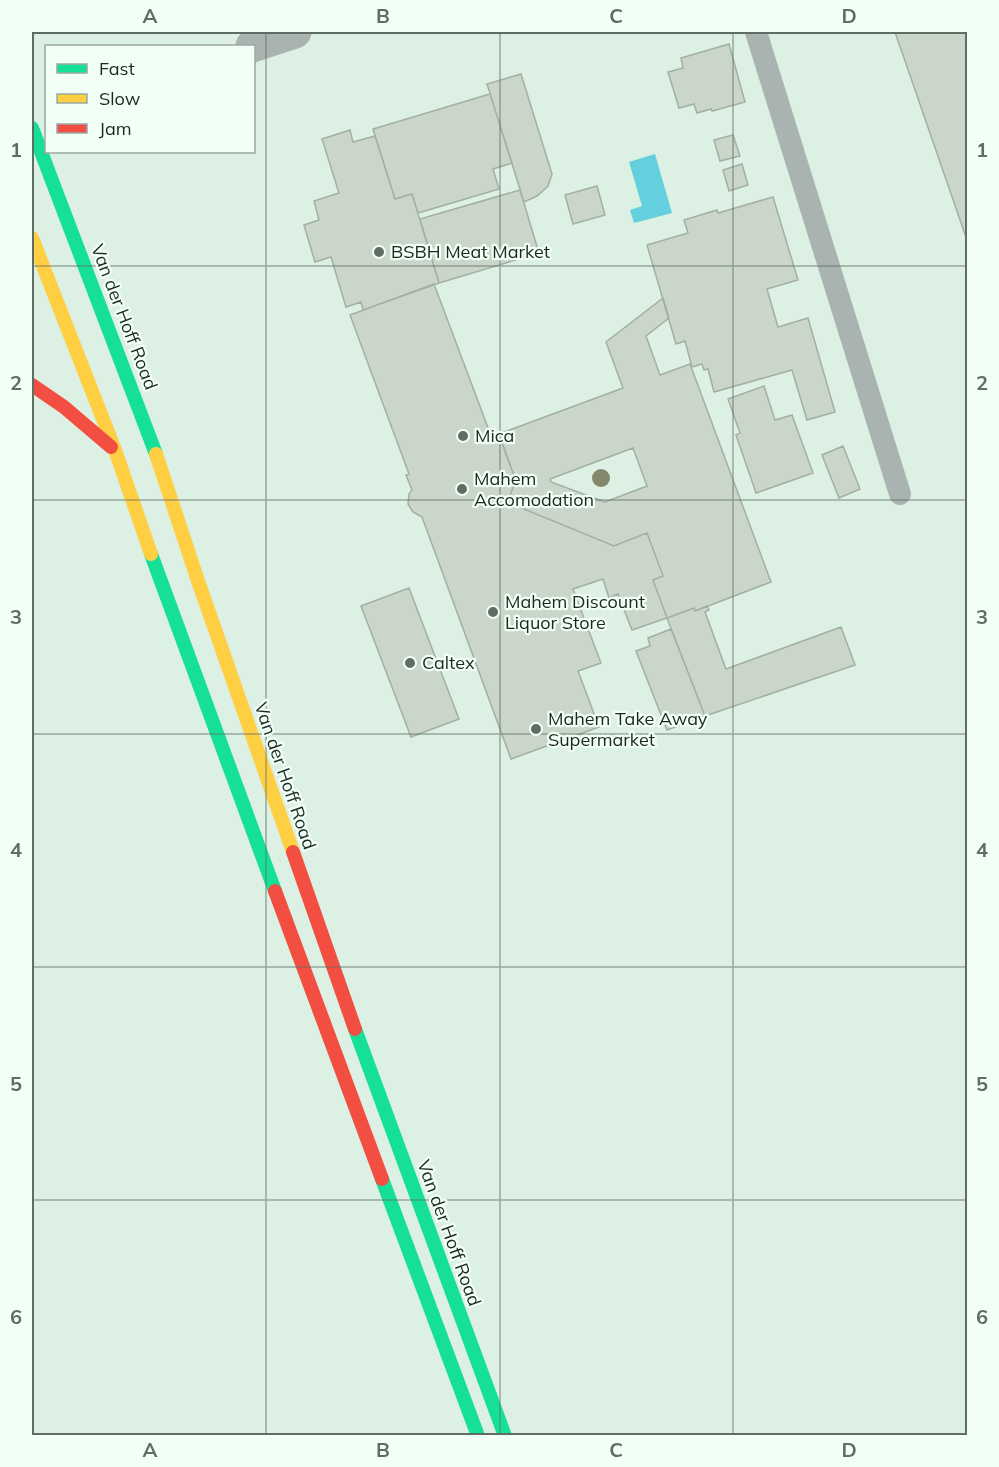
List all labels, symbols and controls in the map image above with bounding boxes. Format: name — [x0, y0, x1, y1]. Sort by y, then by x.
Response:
text: A — [143, 3, 158, 28]
text: B — [376, 3, 390, 28]
text: C — [609, 3, 623, 28]
text: D — [841, 3, 857, 28]
legend — [45, 45, 255, 153]
text: Fast — [99, 57, 135, 80]
text: Slow — [99, 87, 141, 110]
text: Jam — [99, 117, 132, 140]
text: 1 — [10, 137, 22, 162]
text: 1 — [976, 137, 988, 162]
place label: BSBH Meat Market — [391, 240, 550, 263]
street label: Van der Hoff Road — [86, 241, 163, 393]
marker: BSBH Meat Market — [372, 245, 386, 259]
text: 2 — [10, 370, 22, 395]
text: 2 — [976, 370, 988, 395]
place label: Mica — [475, 424, 514, 447]
marker: Mica — [456, 429, 470, 443]
place label: Mahem Accomodation — [474, 467, 594, 511]
marker: Mahem Accomodation — [455, 482, 469, 496]
place label: Mahem Discount Liquor Store — [505, 590, 645, 634]
text: 3 — [10, 604, 22, 629]
text: 3 — [976, 604, 988, 629]
marker: Mahem Discount Liquor Store — [486, 605, 500, 619]
place label: Caltex — [422, 651, 475, 674]
marker: Caltex — [403, 656, 417, 670]
street label: Van der Hoff Road — [250, 699, 321, 852]
place label: Mahem Take Away Supermarket — [548, 707, 708, 751]
marker: Mahem Take Away Supermarket — [529, 722, 543, 736]
text: 4 — [10, 837, 22, 862]
text: 4 — [976, 837, 988, 862]
text: 5 — [10, 1071, 22, 1096]
text: 5 — [976, 1071, 988, 1096]
street label: Van der Hoff Road — [412, 1156, 487, 1309]
text: 6 — [10, 1304, 22, 1329]
text: 6 — [976, 1304, 988, 1329]
text: A — [143, 1437, 158, 1462]
text: B — [376, 1437, 390, 1462]
text: C — [609, 1437, 623, 1462]
text: D — [841, 1437, 857, 1462]

